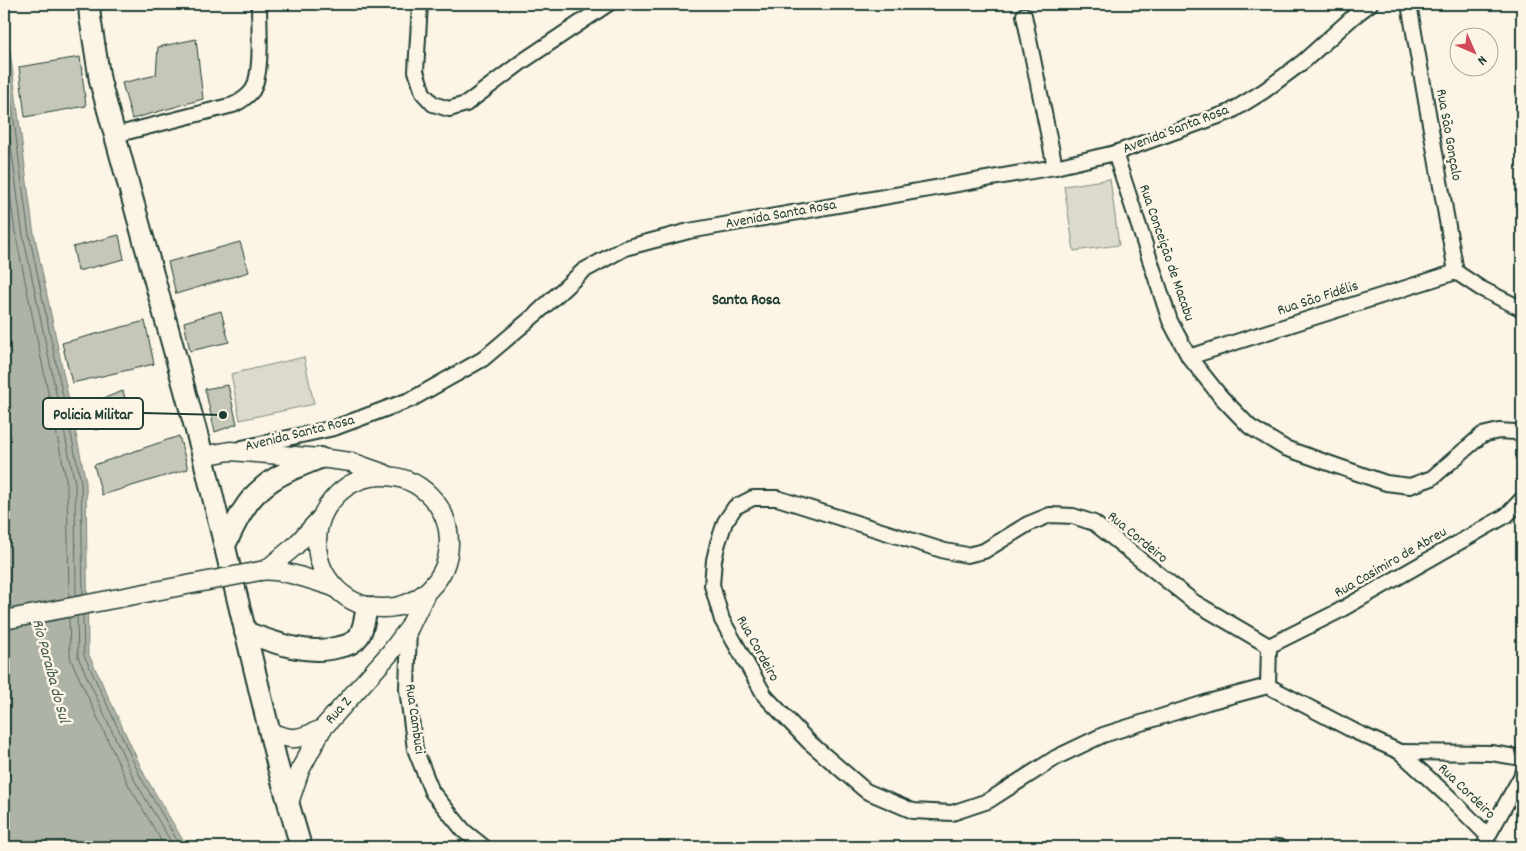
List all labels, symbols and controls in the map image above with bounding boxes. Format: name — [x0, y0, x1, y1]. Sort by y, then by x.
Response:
north arrow — [1448, 28, 1498, 78]
text: N — [1472, 50, 1491, 69]
street label: Rua São Gonçalo — [1429, 87, 1467, 183]
street label: Avenida Santa Rosa — [1120, 99, 1233, 160]
street label: Rua Conceição de Macabu — [1132, 182, 1200, 324]
street label: Avenida Santa Rosa — [724, 194, 839, 236]
street label: Rua São Fidélis — [1275, 276, 1361, 322]
district label: Santa Rosa — [712, 289, 782, 312]
callout: Policia Militar — [43, 398, 143, 429]
text: Policia Militar — [53, 404, 134, 427]
street label: Avenida Santa Rosa — [243, 410, 358, 458]
street label: Rua Cordeiro — [1102, 507, 1172, 570]
street label: Rua Casimiro de Abreu — [1331, 522, 1451, 604]
street label: Rua Cordeiro — [730, 612, 784, 686]
water label: Rio Paraíba do Sul — [25, 616, 75, 727]
street label: Rua Cambuci — [398, 682, 430, 756]
street label: Rua Z — [321, 692, 358, 730]
street label: Rua Cordeiro — [1432, 759, 1500, 825]

